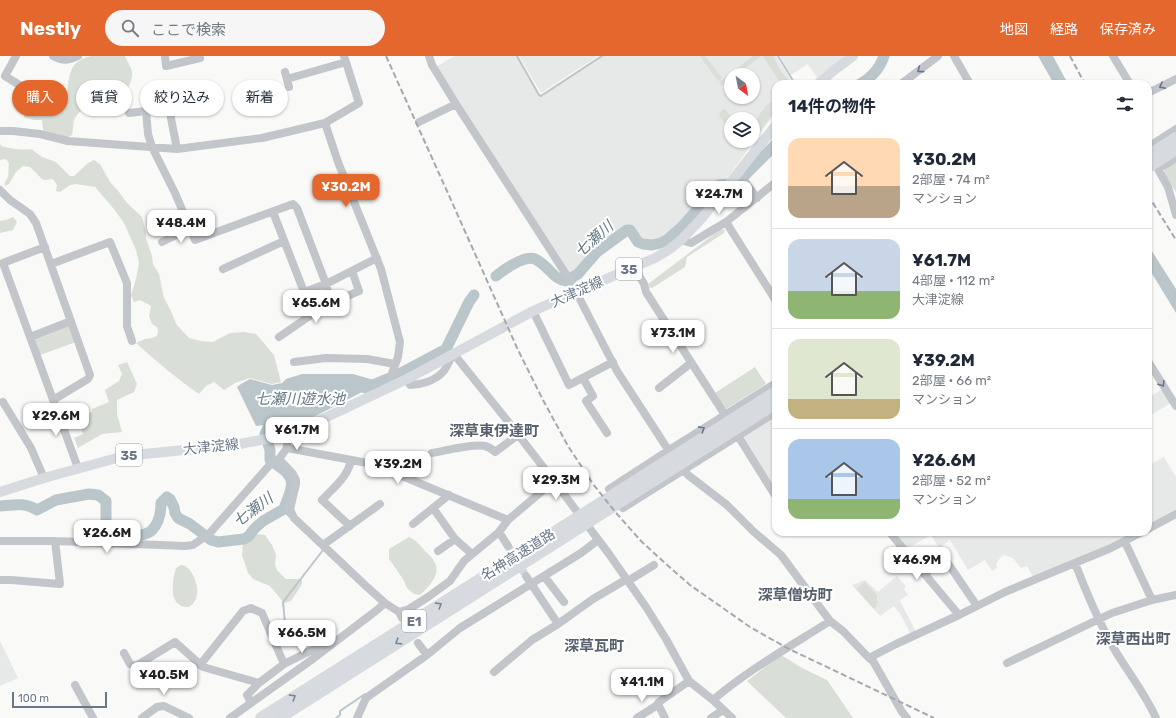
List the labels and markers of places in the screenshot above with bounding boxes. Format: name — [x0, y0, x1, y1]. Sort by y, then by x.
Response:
pin: ¥30.2M — [313, 174, 379, 208]
pin: ¥24.7M — [686, 181, 752, 215]
pin: ¥48.4M — [148, 210, 214, 244]
pin: ¥65.6M — [283, 290, 349, 324]
pin: ¥73.1M — [640, 320, 706, 354]
pin: ¥29.6M — [23, 403, 89, 437]
pin: ¥61.7M — [264, 417, 330, 451]
pin: ¥39.2M — [365, 451, 431, 485]
pin: ¥29.3M — [523, 467, 589, 501]
pin: ¥26.6M — [74, 520, 140, 554]
pin: ¥46.9M — [884, 547, 950, 581]
pin: ¥66.5M — [269, 620, 335, 654]
pin: ¥40.5M — [131, 662, 197, 696]
pin: ¥41.1M — [609, 669, 675, 703]

